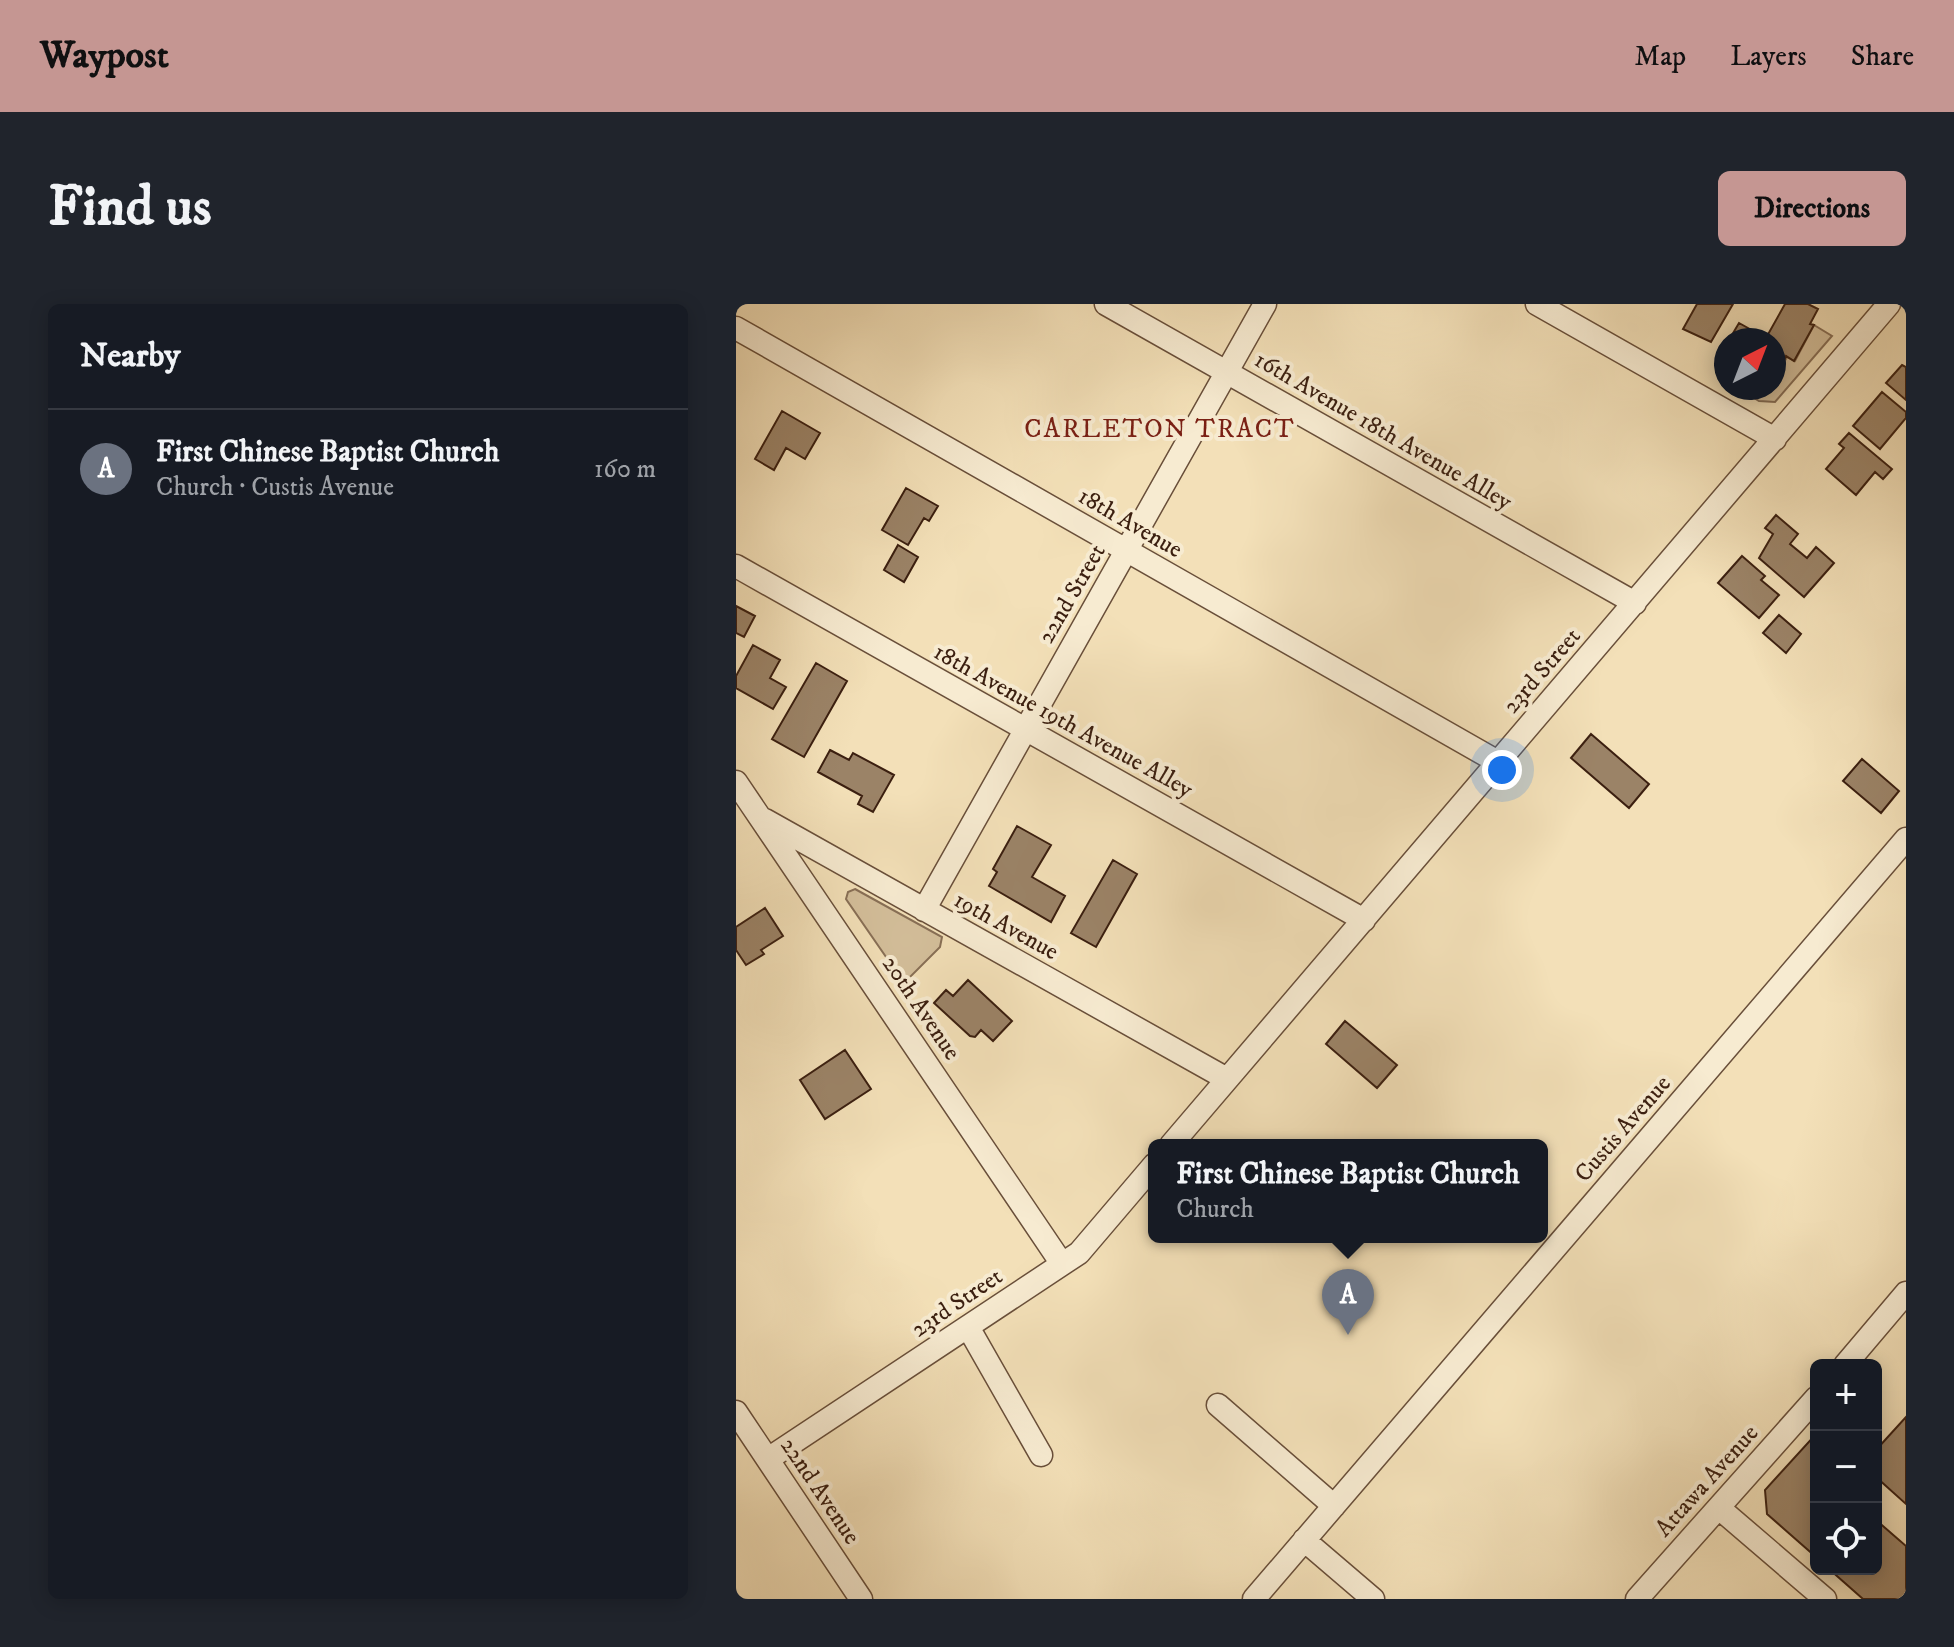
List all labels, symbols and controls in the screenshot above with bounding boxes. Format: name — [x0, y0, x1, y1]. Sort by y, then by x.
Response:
text: Waypost — [40, 32, 169, 80]
text: Map — [1635, 39, 1686, 74]
text: Layers — [1730, 39, 1807, 74]
text: Share — [1851, 39, 1914, 74]
button: Directions — [1718, 171, 1906, 246]
text: Find us — [48, 173, 212, 243]
north arrow — [1714, 328, 1786, 400]
text: Nearby — [80, 335, 181, 377]
street label: 16th Avenue 18th Avenue Alley — [1249, 345, 1518, 517]
district label: CARLETON TRACT — [1024, 413, 1296, 446]
text: First Chinese Baptist Church — [156, 434, 500, 471]
text: A — [98, 453, 114, 486]
text: 160 m — [594, 453, 656, 486]
text: Church · Custis Avenue — [156, 471, 394, 504]
street label: 18th Avenue — [1073, 481, 1188, 565]
street label: 22nd Street — [1032, 539, 1113, 649]
street label: 23rd Street — [1497, 622, 1587, 720]
street label: 18th Avenue 19th Avenue Alley — [928, 637, 1198, 805]
your location — [1482, 750, 1522, 790]
street label: 19th Avenue — [948, 885, 1064, 967]
street label: 20th Avenue — [875, 950, 967, 1066]
street label: Custis Avenue — [1568, 1069, 1678, 1189]
popup — [1148, 1139, 1548, 1243]
text: First Chinese Baptist Church — [1176, 1156, 1520, 1193]
text: Church — [1176, 1193, 1254, 1226]
street label: 23rd Street — [906, 1261, 1009, 1344]
pin: A — [1322, 1269, 1374, 1335]
map controls — [1810, 1359, 1882, 1575]
button: + — [1810, 1359, 1882, 1431]
street label: Attawa Avenue — [1649, 1419, 1765, 1543]
button: − — [1810, 1431, 1882, 1503]
street label: 22nd Avenue — [773, 1432, 867, 1550]
button: locate — [1810, 1503, 1882, 1575]

